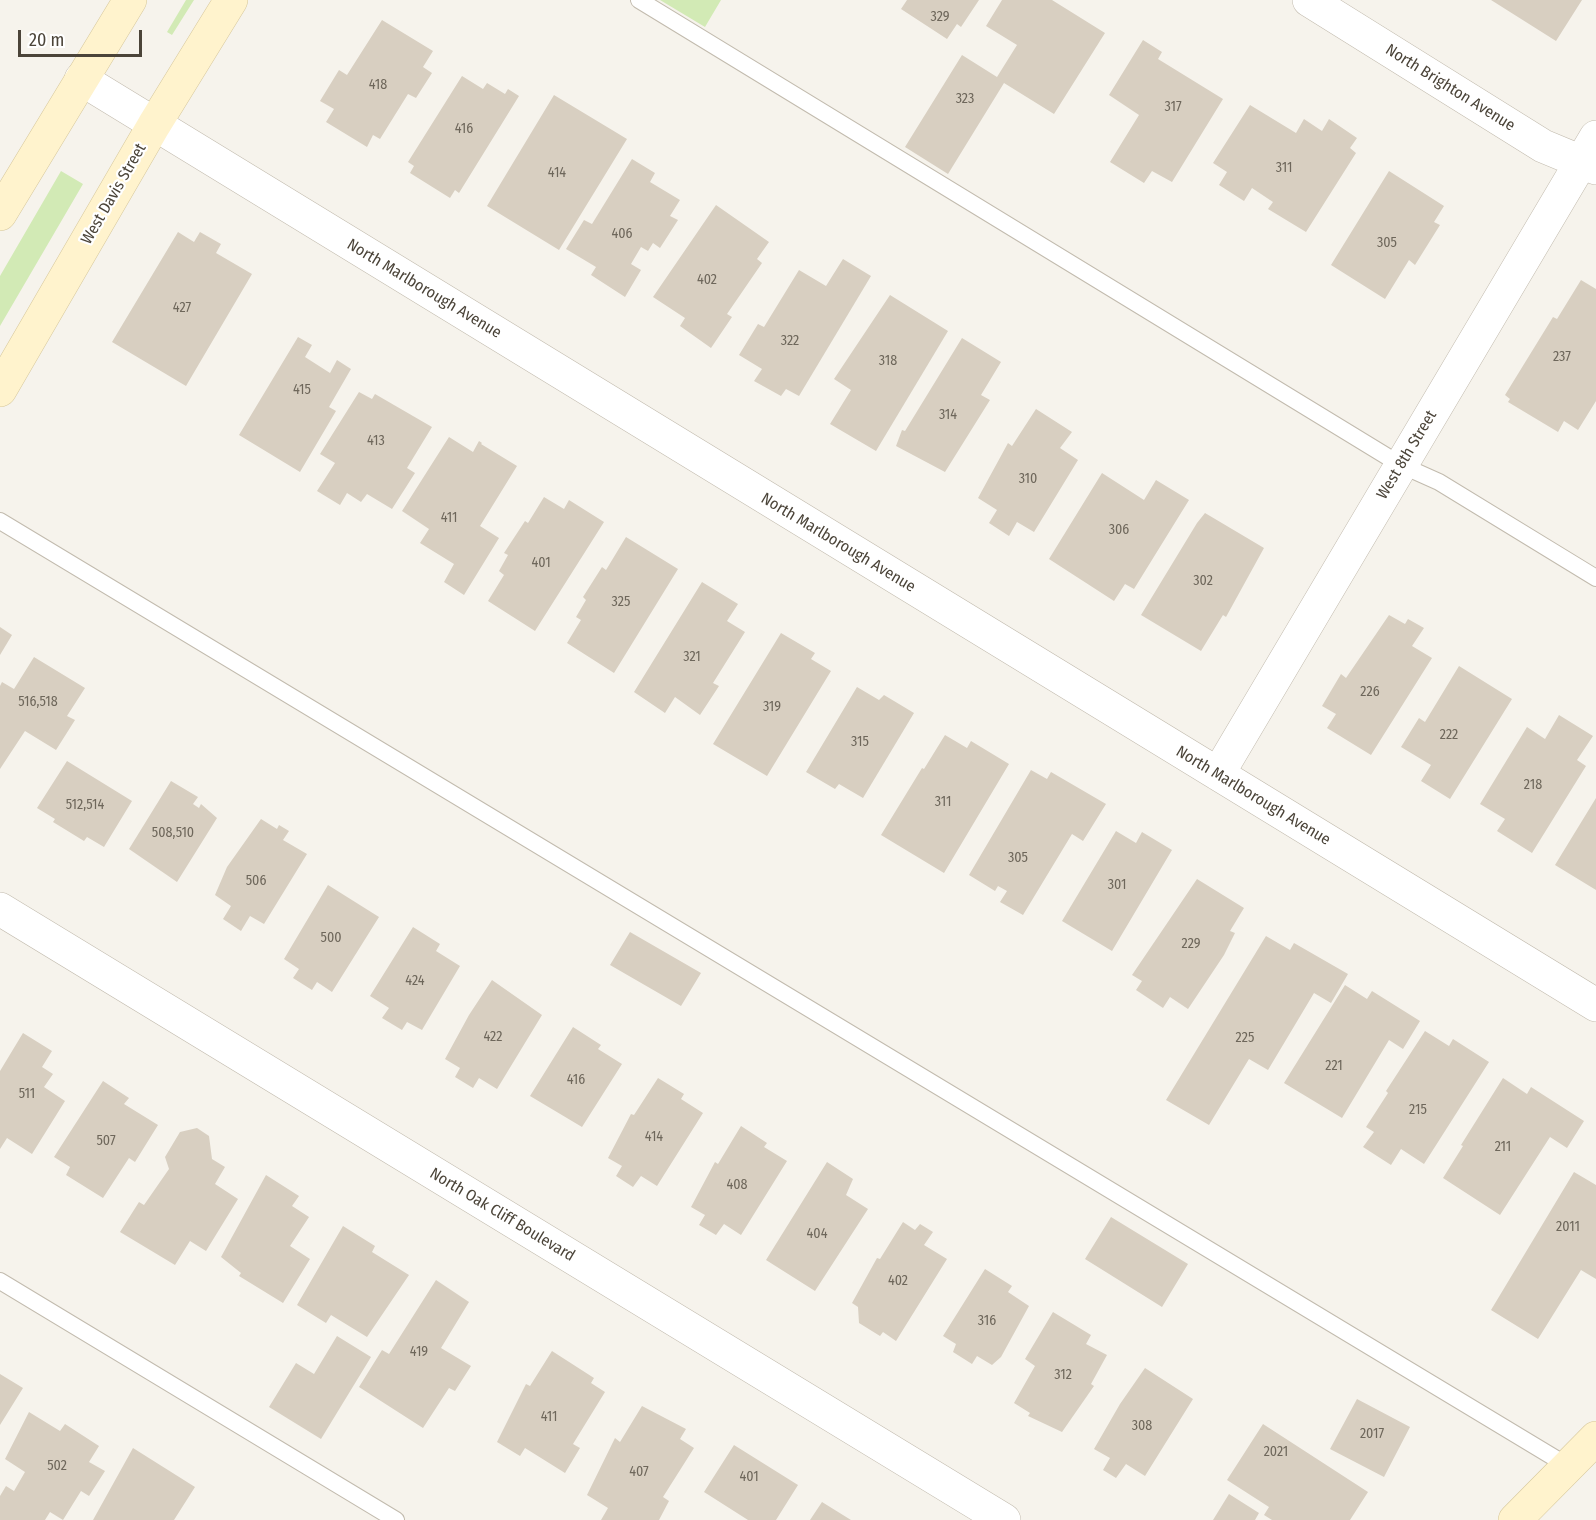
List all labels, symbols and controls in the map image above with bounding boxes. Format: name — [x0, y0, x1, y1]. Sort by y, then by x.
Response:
house number: 329 — [930, 9, 950, 25]
scale bar — [21, 18, 146, 56]
text: 20 m — [29, 29, 64, 51]
street label: North Brighton Avenue — [1382, 40, 1518, 136]
house number: 418 — [369, 77, 387, 93]
house number: 323 — [956, 91, 974, 107]
house number: 317 — [1164, 99, 1182, 115]
house number: 416 — [455, 121, 473, 137]
street label: West Davis Street — [77, 140, 151, 248]
house number: 311 — [1276, 160, 1292, 176]
house number: 414 — [548, 165, 566, 181]
house number: 406 — [611, 226, 633, 242]
street label: North Marlborough Avenue — [343, 235, 505, 343]
house number: 305 — [1377, 235, 1397, 251]
house number: 402 — [697, 272, 717, 288]
house number: 427 — [173, 300, 191, 316]
house number: 322 — [781, 333, 799, 349]
house number: 237 — [1553, 349, 1571, 365]
house number: 318 — [879, 353, 897, 369]
house number: 415 — [293, 382, 311, 398]
house number: 314 — [939, 407, 957, 423]
street label: West 8th Street — [1373, 407, 1441, 503]
house number: 413 — [367, 433, 385, 449]
house number: 310 — [1019, 471, 1037, 487]
street label: North Marlborough Avenue — [757, 489, 919, 597]
house number: 411 — [441, 510, 457, 526]
house number: 306 — [1109, 522, 1129, 538]
house number: 401 — [531, 555, 551, 571]
house number: 302 — [1193, 573, 1213, 589]
house number: 325 — [612, 594, 630, 610]
house number: 321 — [683, 649, 701, 665]
house number: 226 — [1360, 684, 1380, 700]
house number: 516,518 — [18, 694, 58, 710]
house number: 319 — [763, 699, 781, 715]
house number: 222 — [1440, 727, 1458, 743]
house number: 315 — [851, 734, 869, 750]
street label: North Marlborough Avenue — [1172, 742, 1334, 850]
house number: 218 — [1524, 777, 1542, 793]
house number: 311 — [935, 794, 951, 810]
house number: 512,514 — [66, 797, 104, 813]
house number: 508,510 — [152, 825, 194, 841]
house number: 305 — [1008, 850, 1028, 866]
house number: 506 — [246, 873, 266, 889]
house number: 301 — [1108, 877, 1126, 893]
house number: 500 — [320, 930, 342, 946]
house number: 229 — [1181, 936, 1201, 952]
house number: 424 — [405, 973, 425, 989]
house number: 422 — [484, 1029, 502, 1045]
house number: 225 — [1236, 1030, 1254, 1046]
house number: 221 — [1325, 1058, 1343, 1074]
house number: 416 — [567, 1072, 585, 1088]
house number: 511 — [19, 1086, 35, 1102]
house number: 215 — [1409, 1102, 1427, 1118]
house number: 414 — [645, 1129, 663, 1145]
house number: 507 — [96, 1133, 116, 1149]
house number: 211 — [1495, 1139, 1511, 1155]
street label: North Oak Cliff Boulevard — [426, 1164, 578, 1266]
house number: 408 — [726, 1177, 748, 1193]
house number: 2011 — [1556, 1219, 1580, 1235]
house number: 404 — [807, 1226, 827, 1242]
house number: 402 — [888, 1273, 908, 1289]
house number: 316 — [978, 1313, 996, 1329]
house number: 419 — [410, 1344, 428, 1360]
house number: 312 — [1054, 1367, 1072, 1383]
house number: 411 — [541, 1409, 557, 1425]
house number: 308 — [1132, 1418, 1152, 1434]
house number: 2017 — [1360, 1426, 1384, 1442]
house number: 2021 — [1264, 1444, 1288, 1460]
house number: 502 — [47, 1458, 67, 1474]
house number: 407 — [629, 1464, 649, 1480]
house number: 401 — [739, 1469, 759, 1485]

